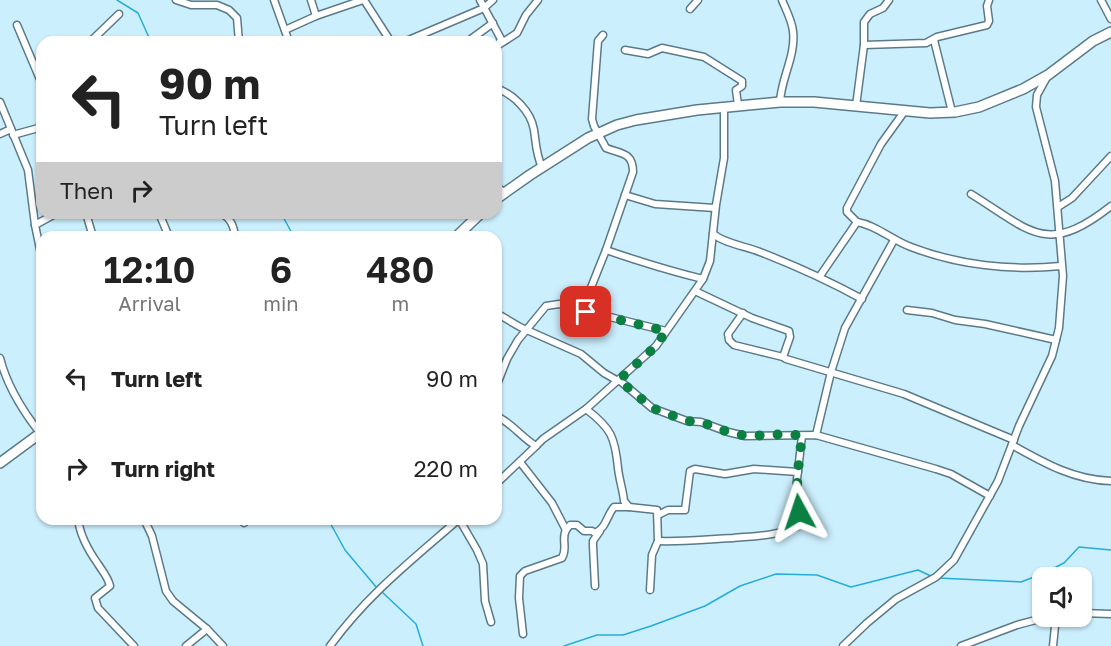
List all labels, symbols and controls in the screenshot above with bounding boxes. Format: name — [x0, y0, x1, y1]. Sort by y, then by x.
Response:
text: 90 m — [159, 58, 260, 108]
icon: left — [60, 60, 138, 138]
text: Turn left — [159, 109, 268, 141]
icon: right — [125, 174, 158, 207]
text: Then — [60, 177, 113, 204]
text: 12:10 — [104, 248, 196, 291]
text: 6 — [270, 248, 292, 291]
text: 480 — [366, 248, 434, 291]
pin — [560, 286, 611, 337]
text: Arrival — [118, 291, 181, 315]
text: min — [263, 291, 299, 315]
text: m — [391, 291, 409, 315]
icon: arrive — [569, 295, 602, 328]
icon: left — [60, 362, 93, 395]
text: Turn left — [111, 365, 202, 392]
text: 90 m — [426, 365, 478, 392]
icon: right — [60, 452, 93, 485]
text: Turn right — [111, 455, 215, 482]
text: 220 m — [414, 455, 478, 482]
position arrow — [767, 480, 831, 544]
map controls — [1032, 567, 1092, 627]
button: sound — [1032, 567, 1092, 627]

